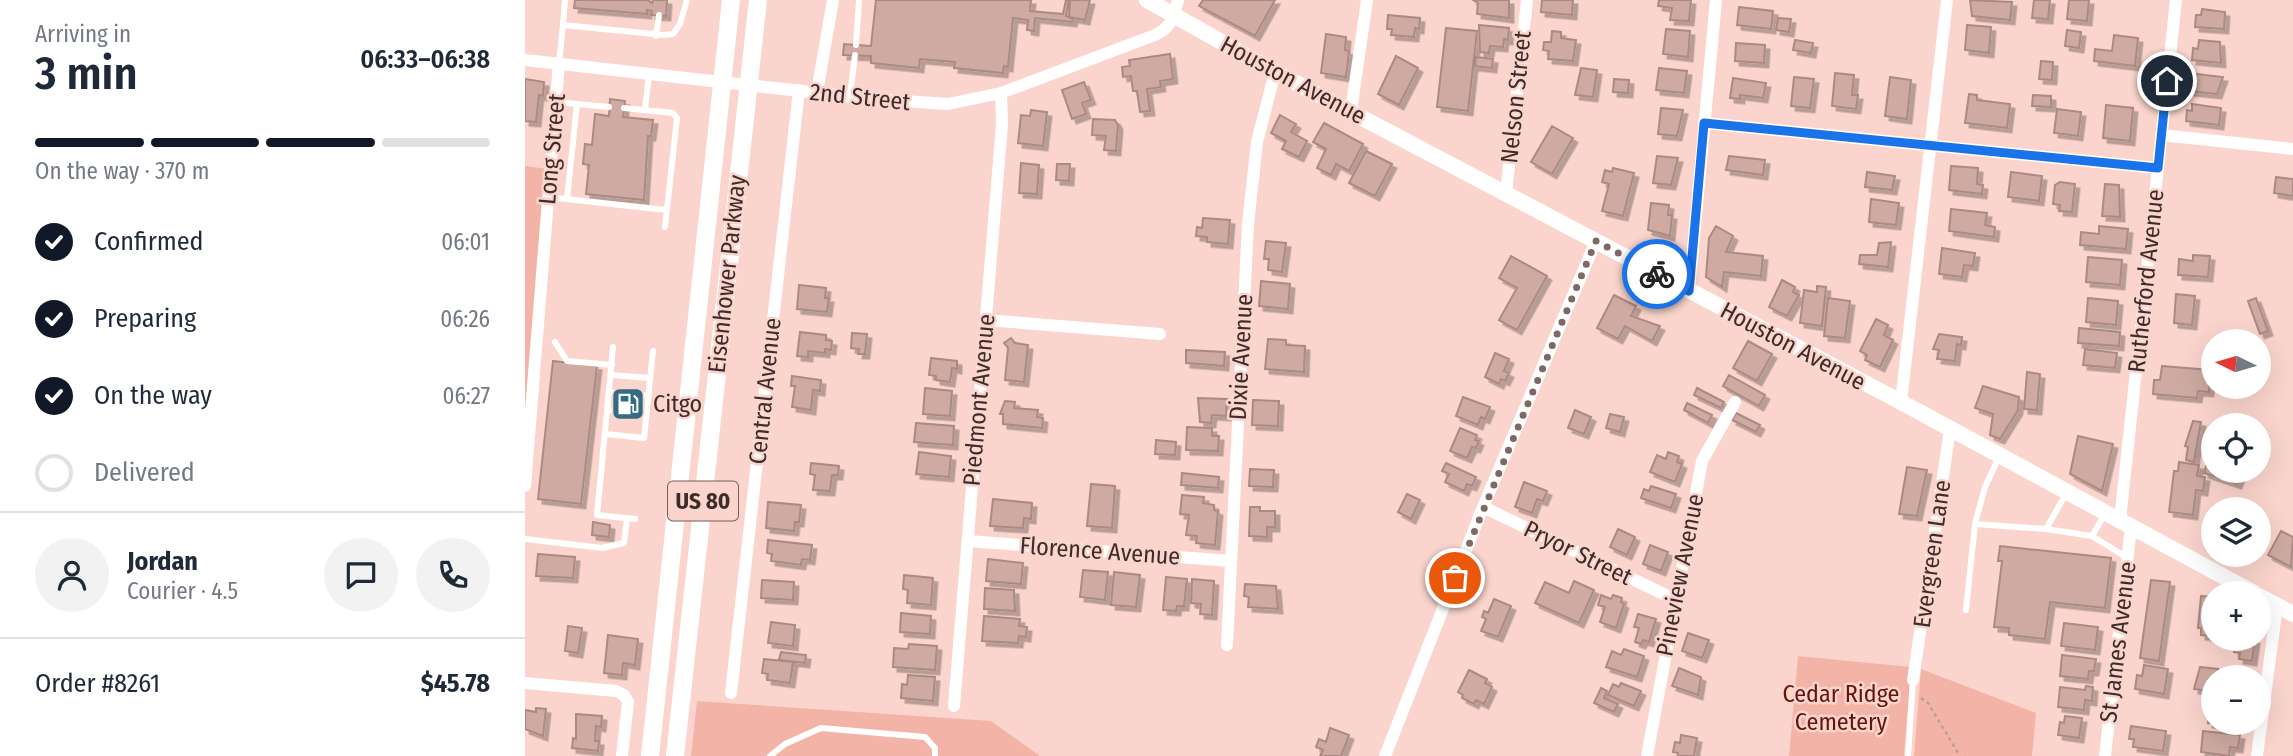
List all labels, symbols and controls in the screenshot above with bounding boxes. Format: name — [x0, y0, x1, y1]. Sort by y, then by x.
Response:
text: Arriving in — [35, 20, 131, 48]
street label: Nelson Street — [1495, 29, 1537, 165]
street label: Houston Avenue — [1216, 30, 1370, 130]
text: 06:33–06:38 — [360, 44, 490, 75]
text: 3 min — [35, 46, 138, 101]
pin — [2137, 51, 2197, 111]
icon: home — [2148, 62, 2186, 100]
street label: 2nd Street — [808, 78, 912, 116]
street label: Long Street — [533, 92, 571, 206]
text: On the way · 370 m — [35, 157, 209, 185]
street label: Eisenhower Parkway — [703, 173, 751, 374]
street label: Rutherford Avenue — [2122, 188, 2170, 374]
icon: check — [35, 223, 73, 261]
text: Confirmed — [94, 226, 204, 257]
text: 06:01 — [441, 228, 490, 256]
courier — [1622, 239, 1692, 309]
icon: bike — [1638, 255, 1676, 293]
street label: Dixie Avenue — [1224, 293, 1258, 421]
street label: Houston Avenue — [1716, 296, 1870, 396]
icon: check — [35, 300, 73, 338]
text: Preparing — [94, 303, 196, 334]
text: 06:26 — [440, 305, 490, 333]
street label: Piedmont Avenue — [958, 313, 1000, 487]
street label: Central Avenue — [743, 316, 787, 466]
north arrow — [2201, 329, 2271, 399]
map controls — [2201, 329, 2271, 735]
icon: check — [35, 377, 73, 415]
text: On the way — [94, 380, 212, 411]
text: 06:27 — [442, 382, 490, 410]
fuel station icon: Citgo — [609, 385, 647, 423]
place label: Citgo — [653, 390, 702, 418]
button: locate — [2201, 413, 2271, 483]
text: Delivered — [94, 457, 195, 488]
street label: Evergreen Lane — [1908, 478, 1956, 630]
road number: US 80 — [668, 481, 738, 520]
street label: Pineview Avenue — [1651, 491, 1709, 659]
button: layers — [2201, 497, 2271, 567]
street label: Pryor Street — [1519, 515, 1637, 591]
street label: Florence Avenue — [1019, 531, 1181, 571]
button: person — [35, 538, 109, 612]
button: chat — [324, 538, 398, 612]
button: phone — [416, 538, 490, 612]
text: Jordan — [127, 546, 198, 577]
pin — [1425, 548, 1485, 608]
icon: bag — [1436, 559, 1474, 597]
street label: St James Avenue — [2094, 560, 2142, 724]
text: Courier · 4.5 — [127, 577, 238, 605]
button: + — [2201, 581, 2271, 651]
button: − — [2201, 665, 2271, 735]
text: Order #8261 — [35, 668, 160, 699]
text: $45.78 — [421, 668, 490, 699]
park label: Cedar Ridge Cemetery — [1783, 680, 1899, 736]

